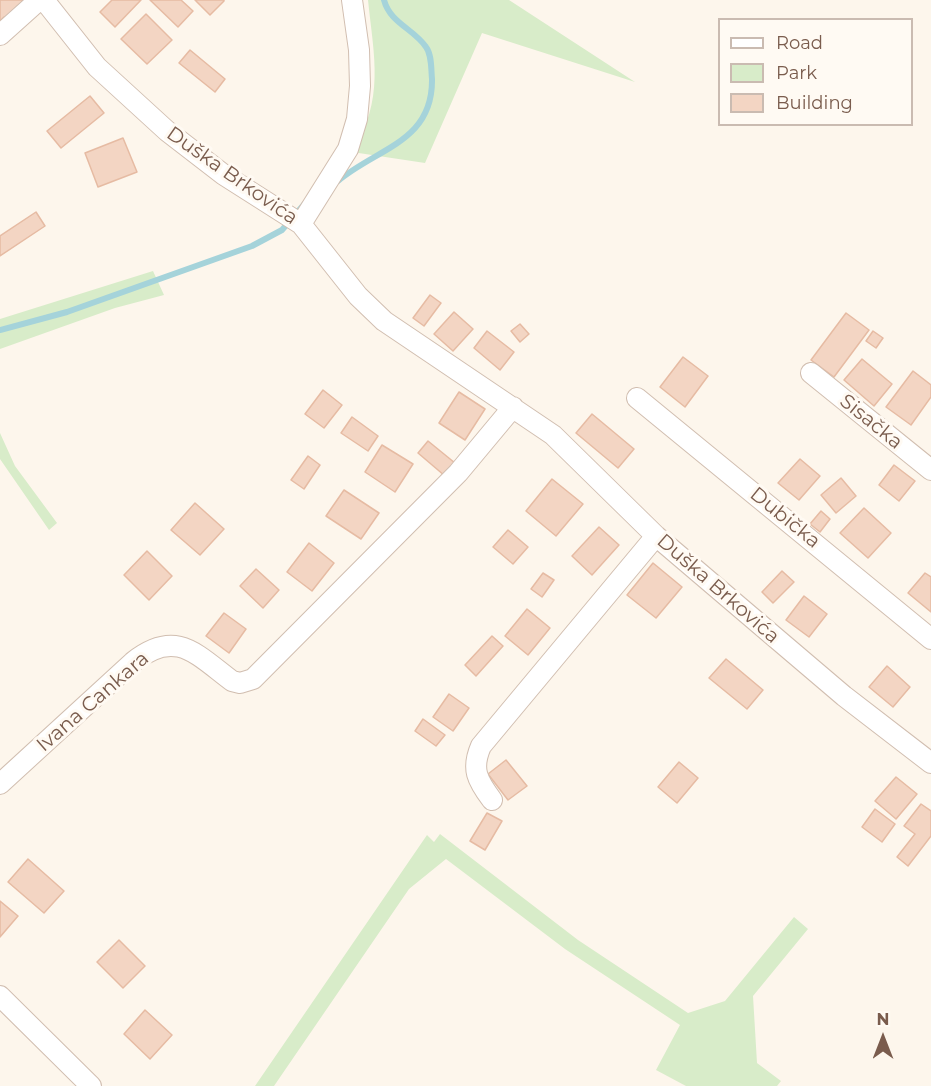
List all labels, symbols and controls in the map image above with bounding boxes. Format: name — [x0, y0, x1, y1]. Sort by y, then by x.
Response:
legend — [718, 18, 913, 126]
text: Road — [776, 32, 823, 54]
text: Park — [776, 62, 817, 84]
text: Building — [776, 92, 853, 114]
street label: Duška Brkovića — [162, 122, 302, 230]
street label: Sisačka — [835, 389, 907, 455]
street label: Dubička — [745, 482, 825, 554]
street label: Duška Brkovića — [652, 529, 784, 649]
street label: Ivana Cankara — [32, 647, 154, 757]
north arrow — [853, 1008, 913, 1068]
text: N — [877, 1010, 889, 1029]

